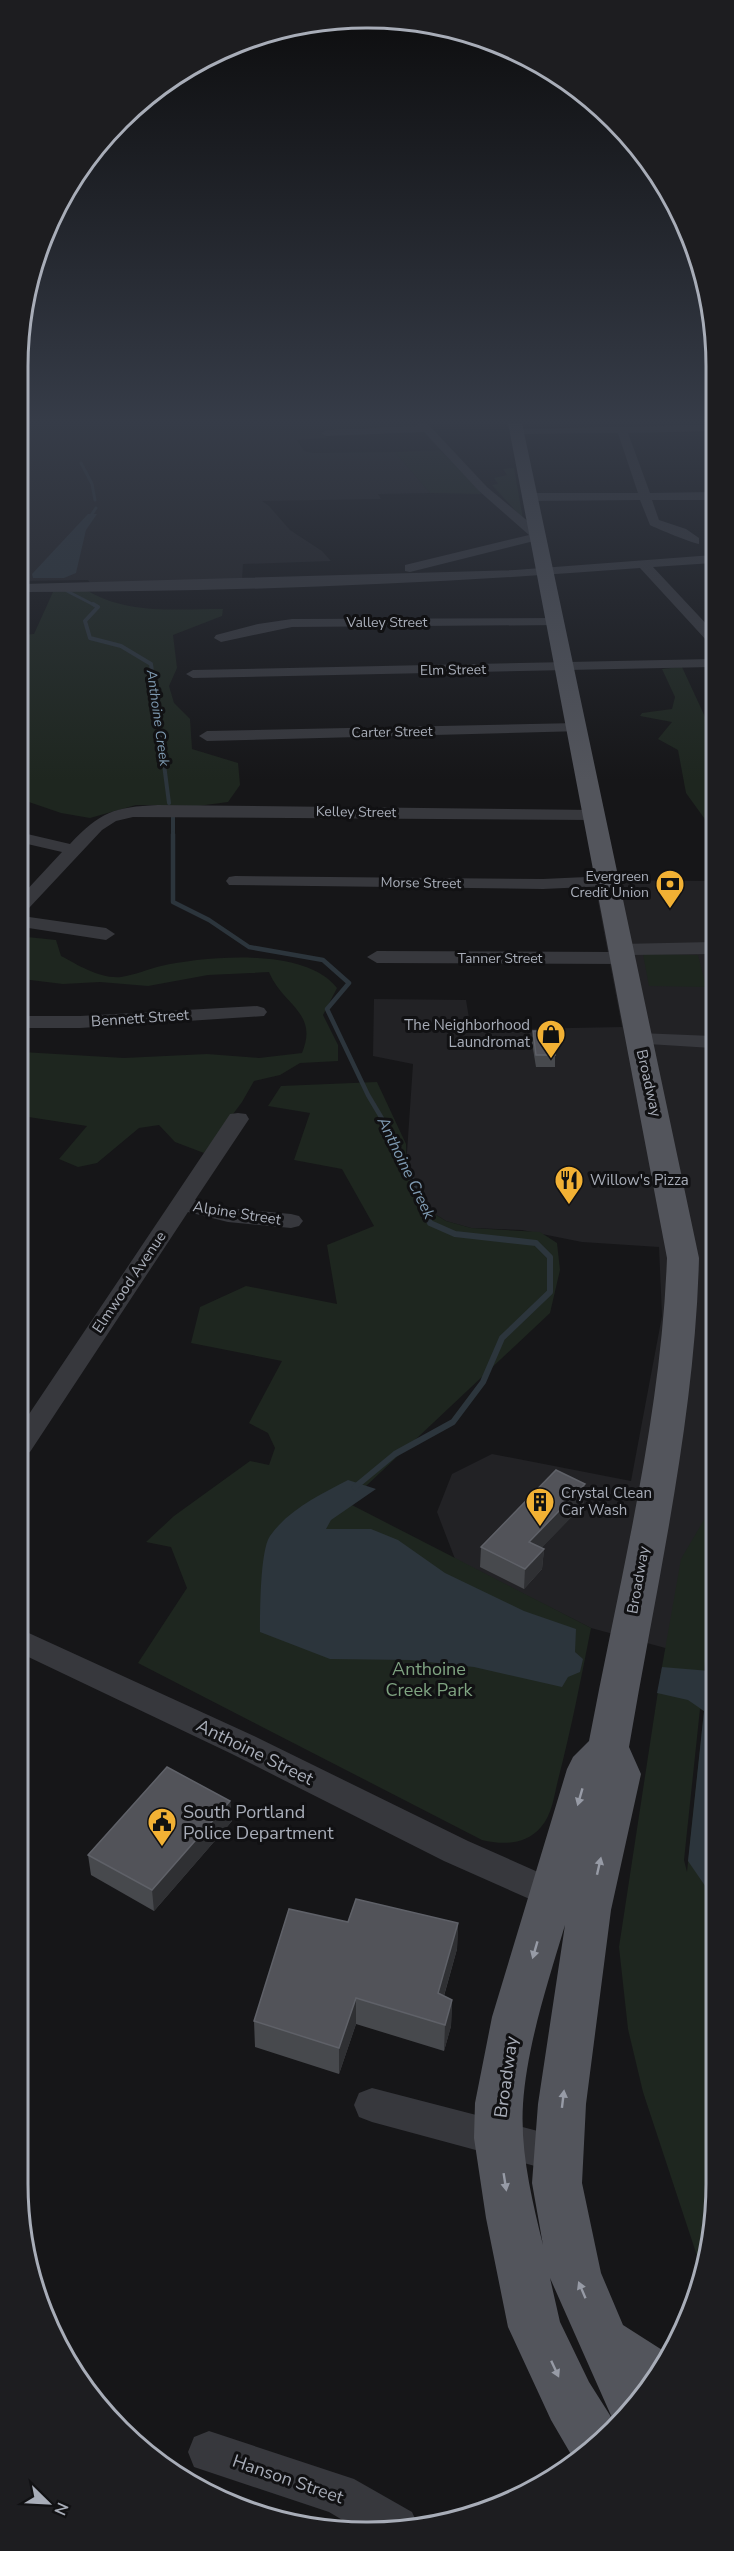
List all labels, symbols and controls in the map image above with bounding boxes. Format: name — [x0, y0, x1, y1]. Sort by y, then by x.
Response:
street label: Valley Street — [346, 613, 428, 632]
street label: Elm Street — [420, 660, 486, 680]
water label: Anthoine Creek — [142, 668, 174, 768]
street label: Carter Street — [351, 722, 433, 742]
street label: Kelley Street — [316, 802, 397, 822]
place label: Evergreen Credit Union — [570, 867, 649, 902]
bank icon: Evergreen Credit Union — [654, 868, 686, 910]
street label: Morse Street — [380, 873, 462, 893]
street label: Tanner Street — [458, 949, 543, 968]
street label: Bennett Street — [90, 1005, 190, 1031]
place label: The Neighborhood Laundromat — [404, 1015, 531, 1052]
shop icon: The Neighborhood Laundromat — [535, 1018, 567, 1060]
street label: Broadway — [632, 1047, 667, 1119]
water label: Anthoine Creek — [371, 1112, 441, 1224]
restaurant icon: Willow's Pizza — [553, 1164, 585, 1206]
place label: Willow's Pizza — [590, 1170, 689, 1190]
street label: Alpine Street — [192, 1196, 283, 1230]
street label: Elmwood Avenue — [87, 1227, 171, 1337]
place label: Crystal Clean Car Wash — [561, 1483, 652, 1520]
building icon: Crystal Clean Car Wash — [524, 1486, 556, 1528]
street label: Broadway — [622, 1544, 654, 1615]
park label: Anthoine Creek Park — [385, 1657, 474, 1702]
street label: Anthoine Street — [192, 1713, 318, 1791]
one-way arrow — [575, 1788, 584, 1806]
place label: South Portland Police Department — [183, 1800, 334, 1845]
public building icon: South Portland Police Department — [146, 1806, 178, 1848]
one-way arrow — [595, 1856, 604, 1875]
one-way arrow — [530, 1941, 539, 1959]
street label: Broadway — [488, 2034, 524, 2119]
one-way arrow — [558, 2089, 567, 2108]
one-way arrow — [501, 2172, 510, 2191]
one-way arrow — [577, 2281, 587, 2299]
one-way arrow — [551, 2361, 560, 2378]
street label: Hanson Street — [229, 2449, 347, 2509]
north arrow — [18, 2473, 78, 2533]
text: N — [48, 2499, 73, 2519]

